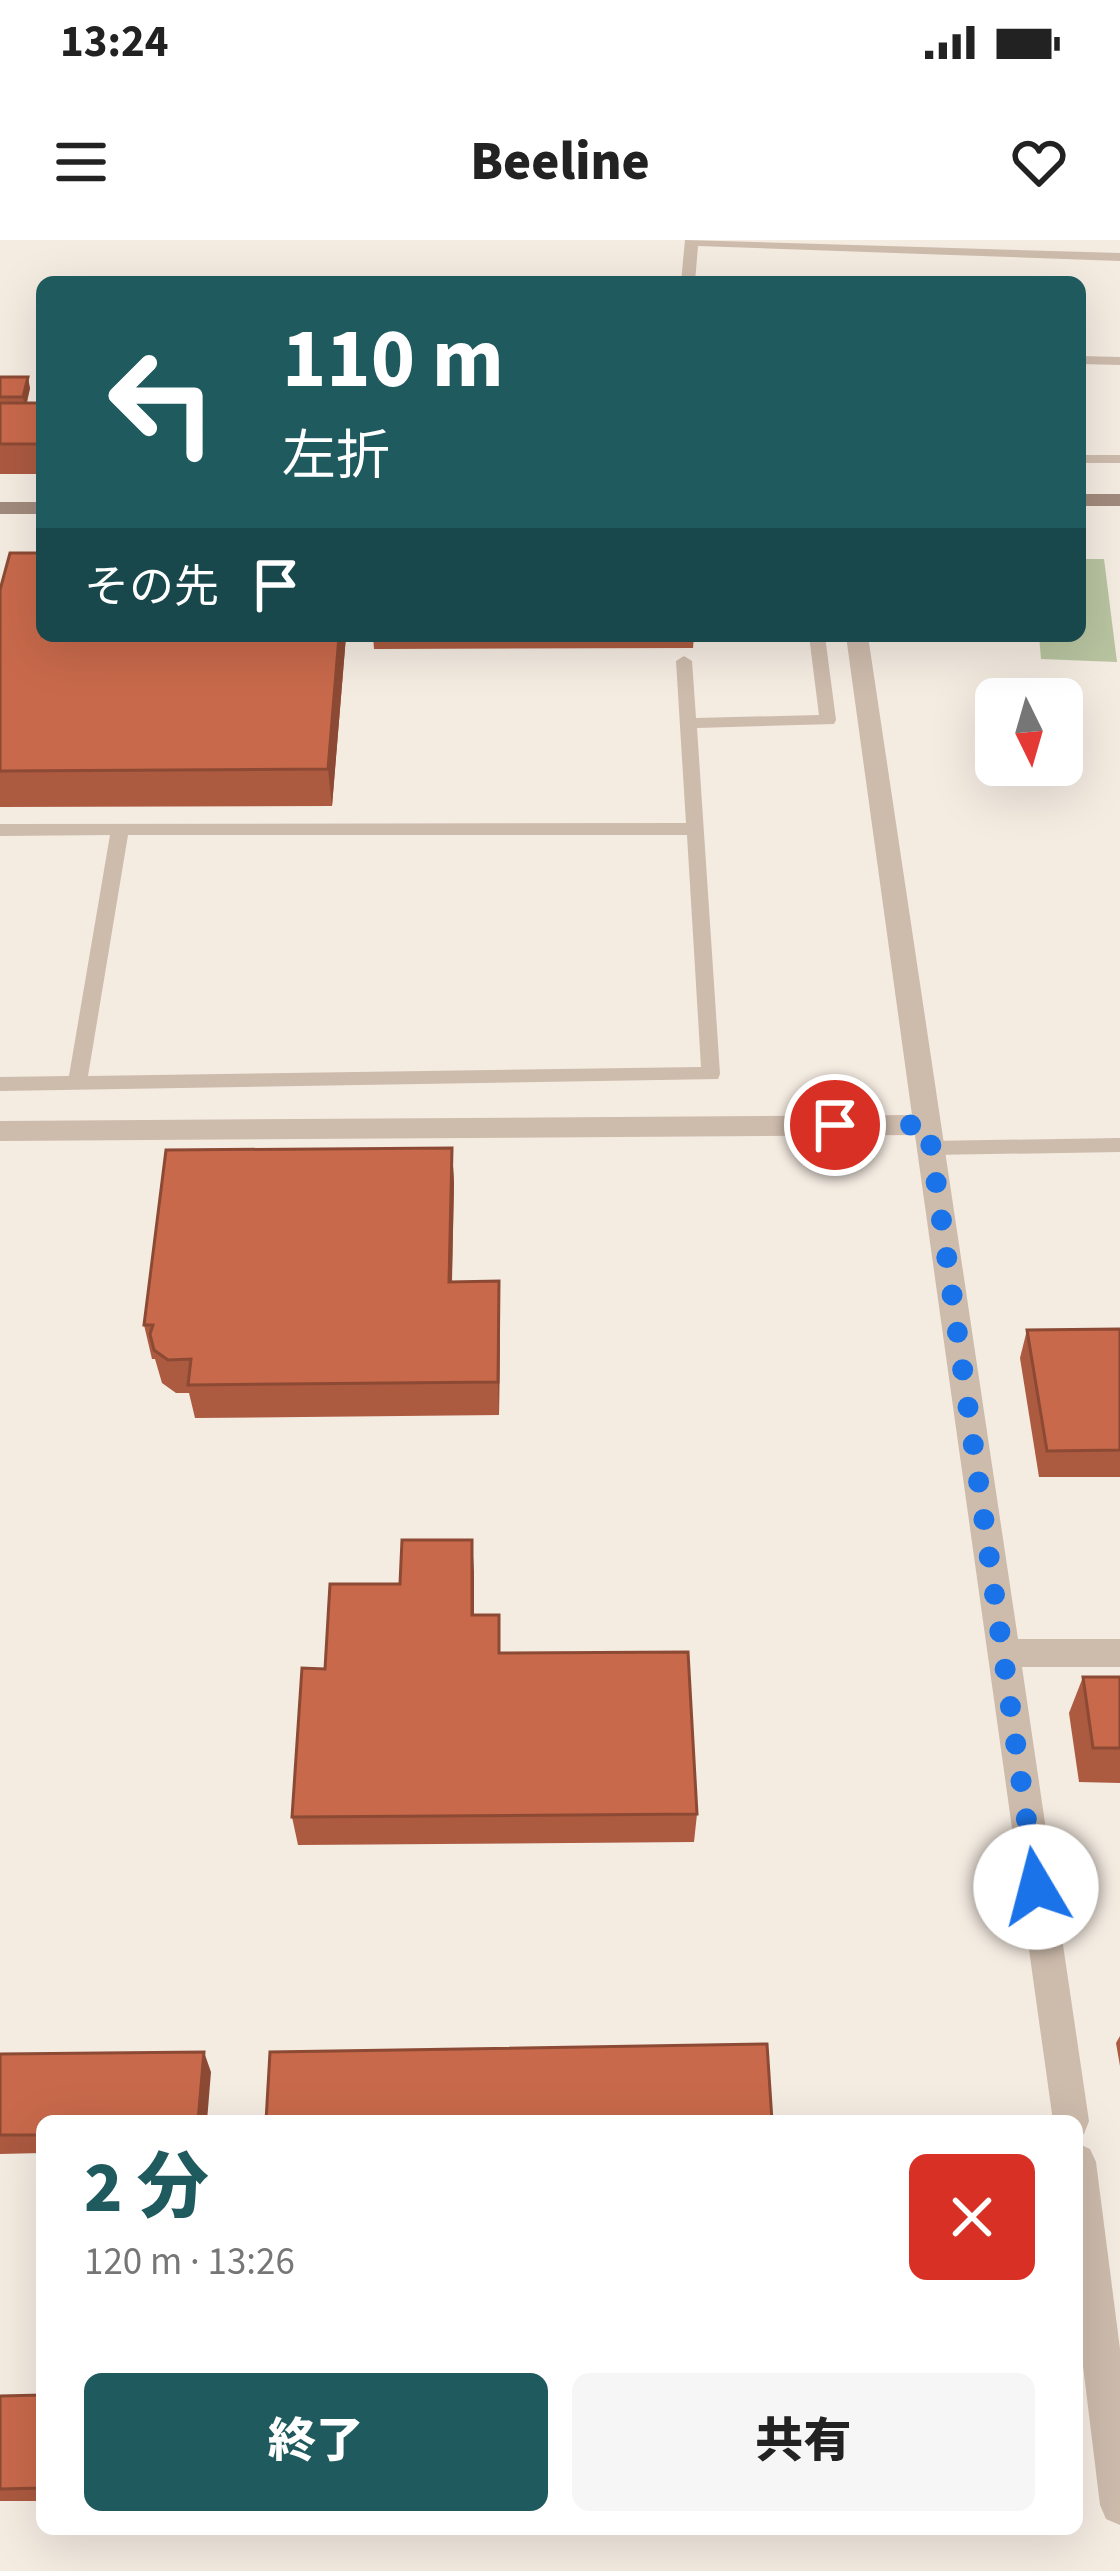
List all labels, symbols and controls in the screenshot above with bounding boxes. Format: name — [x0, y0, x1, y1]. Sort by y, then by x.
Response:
text: 13:24 — [60, 10, 169, 74]
text: Beeline — [470, 124, 650, 201]
icon: menu — [48, 129, 114, 195]
icon: heart — [1006, 129, 1072, 195]
text: 110 m — [282, 300, 504, 420]
icon: left — [84, 324, 240, 480]
text: 左折 — [282, 419, 390, 496]
icon: arrive — [243, 552, 309, 618]
text: その先 — [84, 556, 219, 620]
north arrow — [975, 678, 1083, 786]
map controls — [975, 678, 1083, 786]
pin — [784, 1074, 886, 1176]
icon: arrive — [802, 1092, 868, 1158]
position arrow — [973, 1824, 1099, 1950]
text: 2 分 — [84, 2137, 209, 2240]
button: close — [909, 2154, 1035, 2280]
text: 120 m · 13:26 — [84, 2234, 295, 2290]
button: 終了 — [84, 2373, 548, 2511]
button: 共有 — [572, 2373, 1035, 2511]

